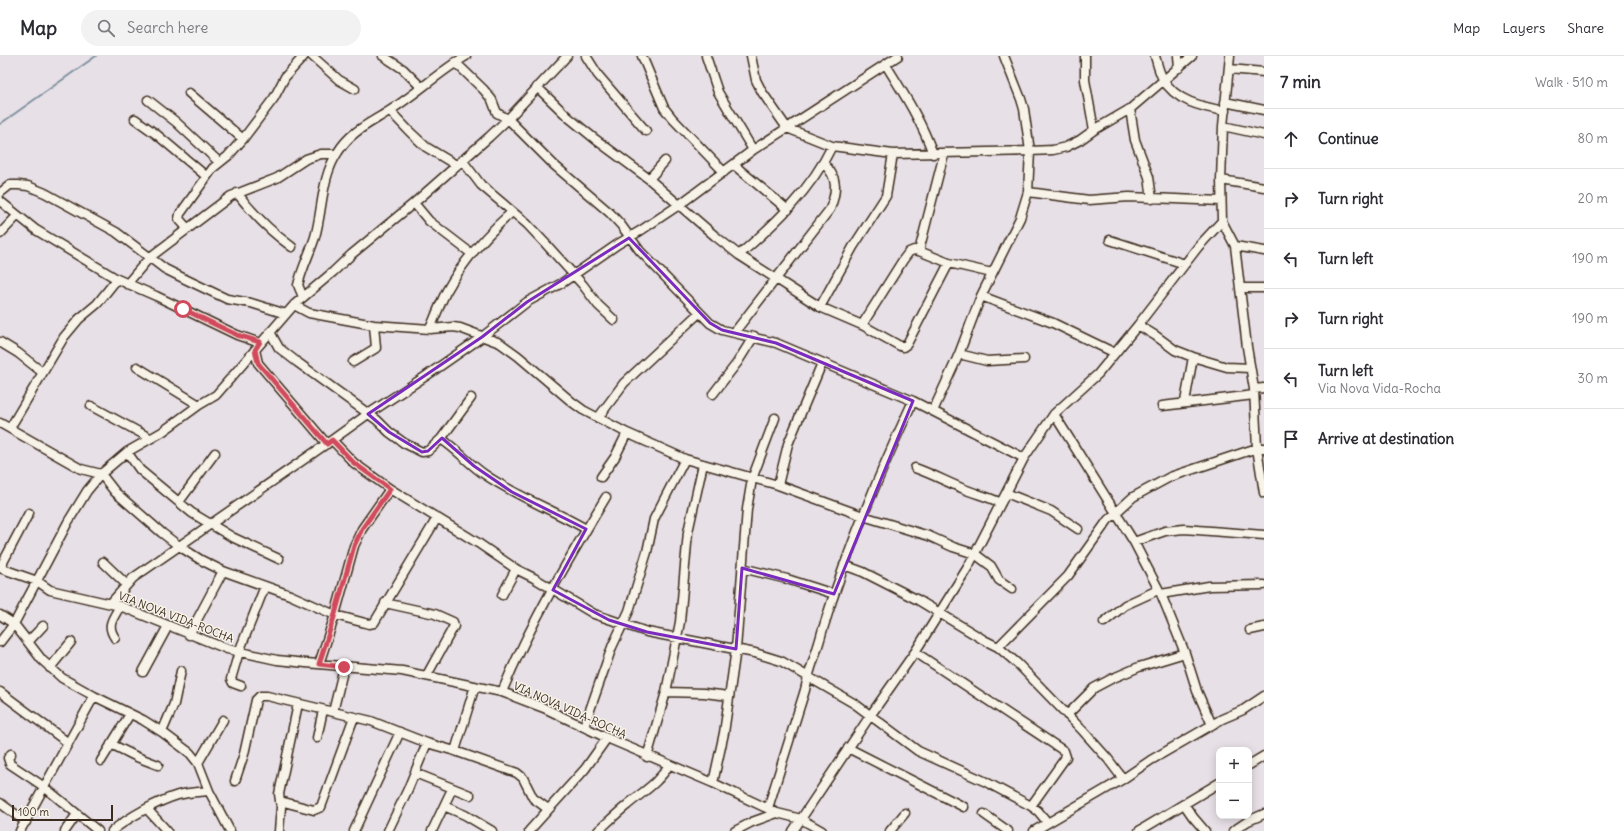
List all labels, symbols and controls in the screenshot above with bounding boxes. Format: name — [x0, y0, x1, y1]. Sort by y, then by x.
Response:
search box — [81, 10, 361, 46]
text: Map — [20, 16, 57, 40]
icon: search — [95, 17, 117, 39]
text: Search here — [127, 18, 208, 37]
text: Map — [1453, 19, 1480, 37]
text: Layers — [1502, 19, 1545, 37]
text: Share — [1567, 19, 1604, 37]
text: 7 min — [1280, 71, 1321, 93]
text: Walk · 510 m — [1535, 74, 1608, 91]
icon: ahead — [1280, 128, 1302, 150]
text: Continue — [1318, 129, 1379, 148]
text: 80 m — [1577, 130, 1608, 147]
icon: right — [1280, 188, 1302, 210]
text: Turn right — [1318, 189, 1383, 208]
text: 20 m — [1578, 190, 1608, 207]
icon: left — [1280, 248, 1302, 270]
text: Turn left — [1318, 249, 1373, 268]
text: 190 m — [1572, 250, 1608, 267]
route start — [174, 300, 192, 318]
icon: right — [1280, 308, 1302, 330]
text: Turn right — [1318, 309, 1383, 328]
text: 190 m — [1572, 310, 1608, 327]
text: Turn left — [1318, 361, 1373, 380]
icon: left — [1280, 368, 1302, 390]
text: 30 m — [1578, 370, 1608, 387]
text: Via Nova Vida-Rocha — [1318, 380, 1441, 397]
icon: arrive — [1280, 428, 1302, 450]
text: Arrive at destination — [1318, 429, 1454, 448]
street label: VIA NOVA VIDA-ROCHA — [116, 589, 236, 645]
route end — [335, 658, 353, 676]
street label: VIA NOVA VIDA-ROCHA — [511, 679, 629, 741]
map controls — [1216, 747, 1252, 819]
button: + — [1216, 747, 1252, 783]
button: − — [1216, 783, 1252, 819]
scale bar — [12, 803, 113, 822]
text: 100 m — [18, 805, 49, 819]

